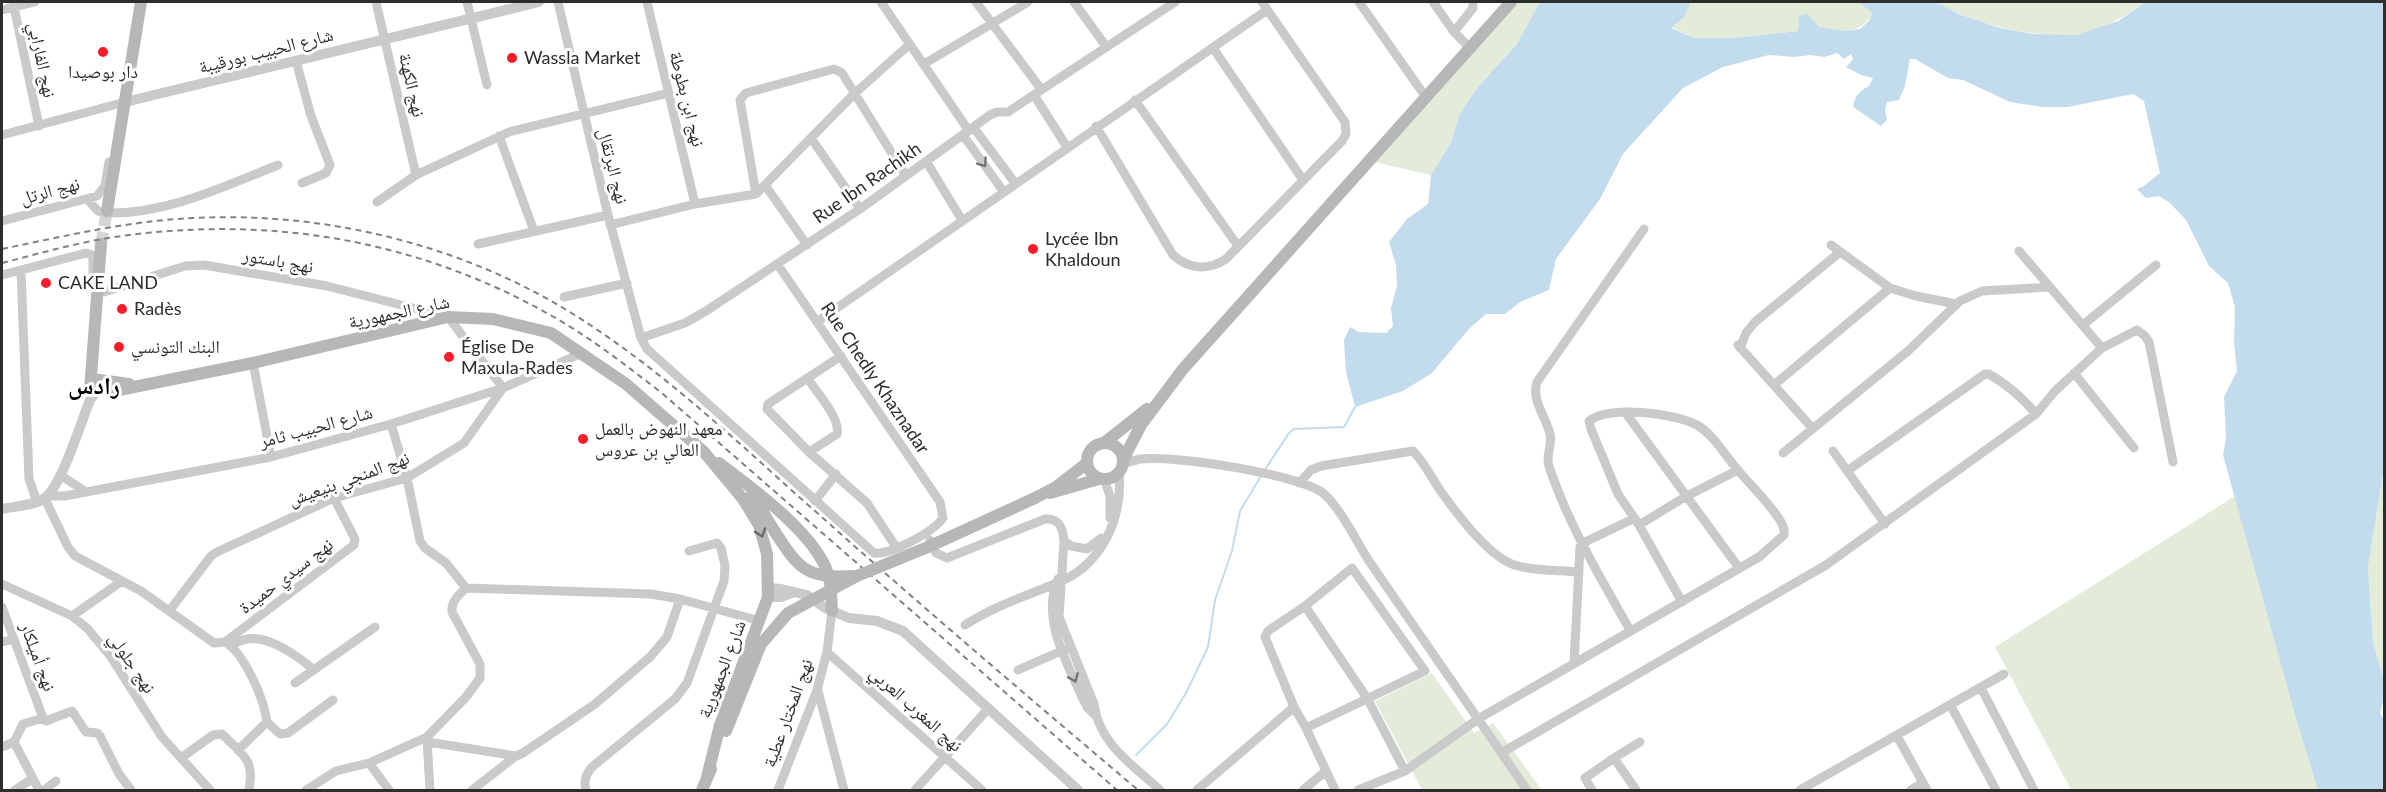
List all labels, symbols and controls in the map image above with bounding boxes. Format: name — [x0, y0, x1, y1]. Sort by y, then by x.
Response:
street label: نهج الفارابي — [20, 20, 62, 101]
street label: شارع الحبيب بورقيبة — [196, 23, 335, 78]
marker: دار بوصيدا — [96, 45, 110, 59]
place label: Wassla Market — [524, 46, 641, 68]
street label: نهج ابن بطوطة — [664, 49, 710, 149]
street label: نهج الكهنة — [393, 51, 431, 119]
marker: Wassla Market — [505, 51, 519, 65]
place label: دار بوصيدا — [68, 60, 138, 83]
street label: نهج البرتقال — [592, 126, 634, 207]
street label: Rue Ibn Rachikh — [808, 137, 925, 228]
one-way arrow — [976, 157, 987, 168]
street label: نهج الرتل — [18, 172, 82, 210]
place label: Lycée Ibn Khaldoun — [1045, 227, 1121, 270]
marker: Lycée Ibn Khaldoun — [1026, 242, 1040, 256]
street label: نهج باستور — [240, 243, 315, 279]
place label: CAKE LAND — [58, 271, 158, 293]
marker: CAKE LAND — [39, 276, 53, 290]
street label: شارع الجمهورية — [346, 290, 452, 333]
place label: Radès — [134, 297, 182, 319]
street label: Rue Chedly Khaznadar — [817, 297, 935, 458]
marker: Radès — [115, 302, 129, 316]
place label: البنك التونسي — [131, 335, 220, 362]
place label: Église De Maxula-Rades — [461, 335, 573, 378]
marker: البنك التونسي — [112, 340, 126, 354]
marker: Église De Maxula-Rades — [442, 350, 456, 364]
district label: رادس — [68, 370, 120, 400]
street label: شارع الحبيب ثامر — [256, 400, 375, 453]
place label: معهد النهوض بالعمل العالي بن عروس — [595, 417, 722, 465]
marker: معهد النهوض بالعمل العالي بن عروس — [576, 432, 590, 446]
street label: نهج المنجي بنيعيش — [285, 446, 414, 514]
one-way arrow — [754, 527, 767, 538]
street label: نهج سيدي حميدة — [234, 533, 340, 621]
street label: شارع الجمهورية — [692, 617, 751, 721]
street label: نهج أميلكار — [14, 618, 62, 695]
street label: نهج جلولي — [101, 628, 161, 700]
street label: نهج المختار عطية — [757, 656, 819, 770]
street label: نهج المغرب العربي — [863, 661, 968, 759]
one-way arrow — [1067, 672, 1079, 683]

